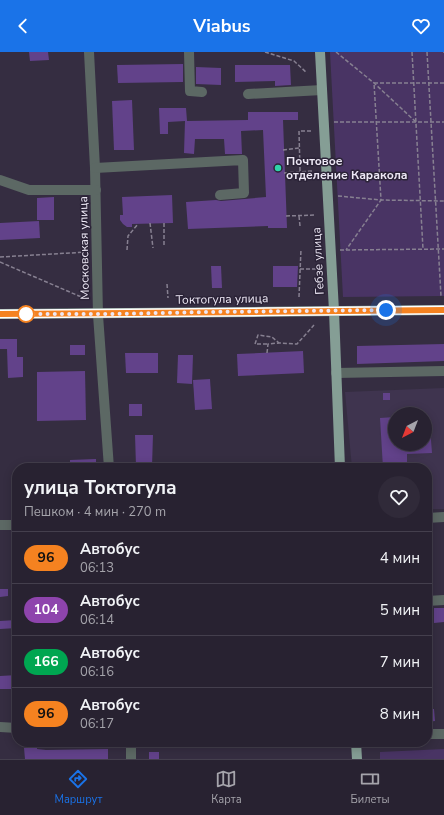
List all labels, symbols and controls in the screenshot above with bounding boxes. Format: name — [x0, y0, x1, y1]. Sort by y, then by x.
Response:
text: Viabus — [193, 14, 251, 38]
icon: back — [12, 15, 34, 37]
icon: heart — [410, 15, 432, 37]
place label: Почтовое отделение Каракола — [286, 153, 408, 183]
marker: Почтовое отделение Каракола — [273, 163, 283, 173]
street label: Московская улица — [75, 196, 93, 300]
street label: Гебзе улица — [308, 227, 328, 295]
street label: Токтогула улица — [176, 290, 268, 308]
your location — [376, 300, 396, 320]
unlabelled marker — [17, 305, 35, 323]
north arrow — [388, 407, 432, 451]
map controls — [388, 407, 432, 451]
text: улица Токтогула — [24, 475, 177, 501]
button: heart — [378, 476, 420, 518]
text: Пешком · 4 мин · 270 m — [24, 503, 166, 521]
text: Автобус — [80, 539, 140, 559]
text: 96 — [38, 548, 54, 567]
text: 4 мин — [380, 548, 420, 568]
text: 06:13 — [80, 559, 114, 577]
text: Автобус — [80, 591, 140, 611]
text: 104 — [33, 600, 59, 619]
text: 5 мин — [380, 600, 420, 620]
text: 06:14 — [80, 611, 114, 629]
text: Автобус — [80, 643, 140, 663]
text: 166 — [33, 652, 59, 671]
text: 7 мин — [380, 652, 420, 672]
text: 06:16 — [80, 663, 114, 681]
text: Автобус — [80, 695, 140, 715]
text: 96 — [38, 704, 54, 723]
text: 8 мин — [380, 704, 420, 724]
text: 06:17 — [80, 715, 114, 733]
tab: Маршрут — [55, 768, 102, 807]
tab: Карта — [211, 768, 242, 807]
tab: Билеты — [351, 768, 389, 807]

